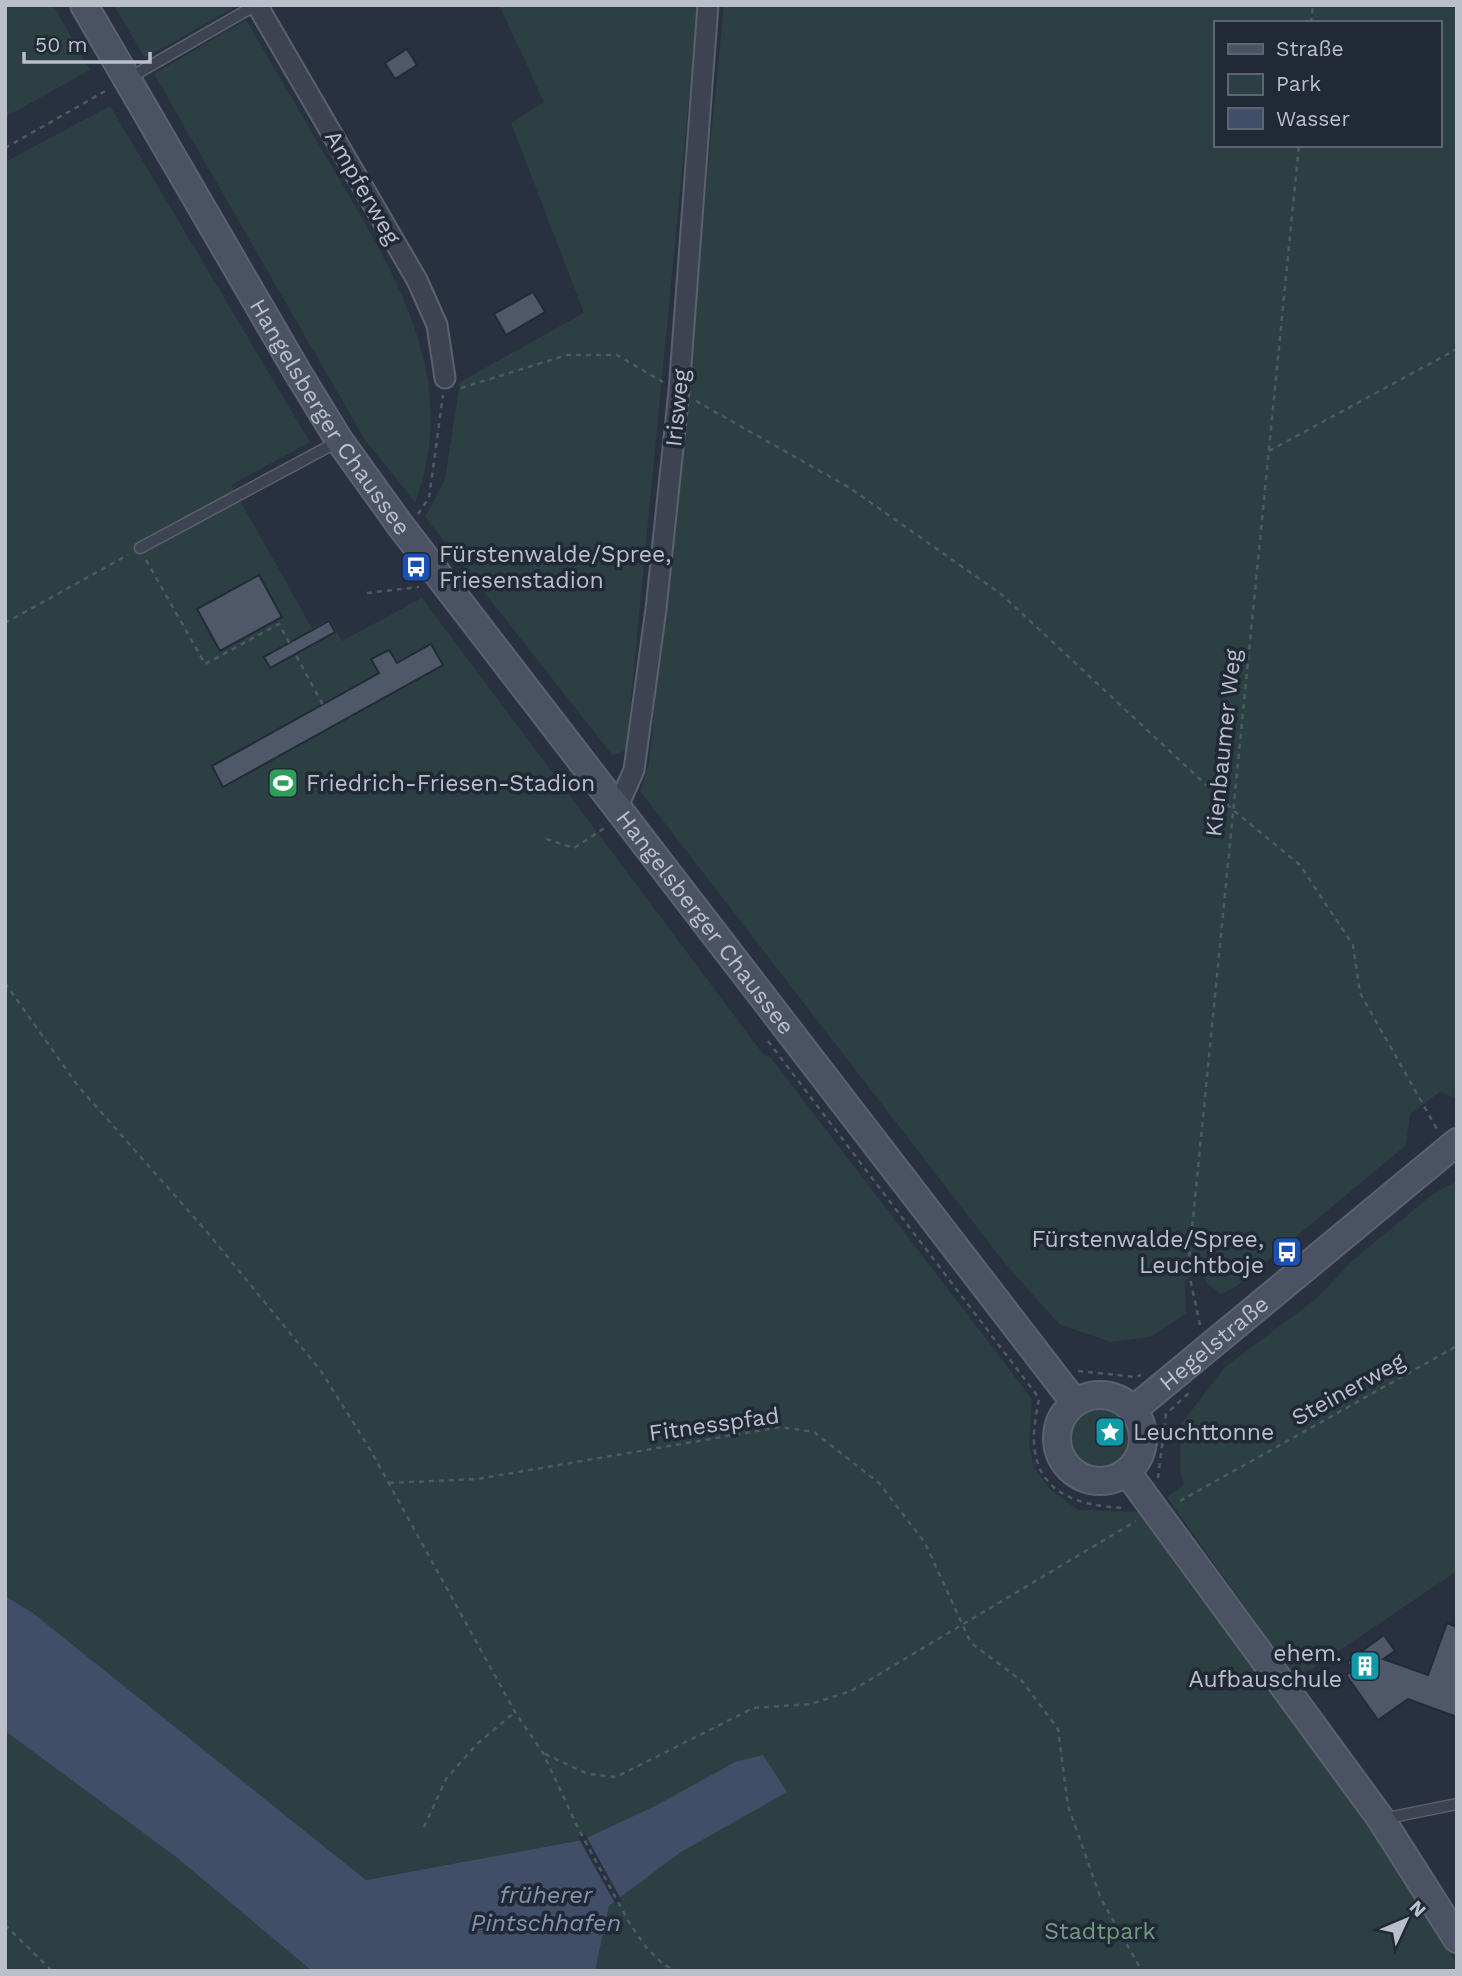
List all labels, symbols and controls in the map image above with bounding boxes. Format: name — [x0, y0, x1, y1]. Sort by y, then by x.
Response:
scale bar — [24, 21, 150, 65]
legend — [1214, 21, 1441, 147]
text: 50 m — [35, 32, 87, 57]
text: Straße — [1276, 36, 1344, 61]
text: Park — [1276, 71, 1321, 96]
text: Wasser — [1276, 106, 1350, 131]
street label: Ampferweg — [319, 125, 406, 250]
street label: Hangelsberger Chaussee — [244, 294, 416, 541]
street label: Irisweg — [660, 367, 695, 448]
place label: Fürstenwalde/Spree, Friesenstadion — [439, 541, 671, 594]
bus stop icon: Fürstenwalde/Spree, Friesenstadion — [399, 550, 433, 584]
street label: Kienbaumer Weg — [1200, 647, 1247, 838]
sports icon: Friedrich-Friesen-Stadion — [266, 766, 300, 800]
place label: Friedrich-Friesen-Stadion — [306, 770, 595, 797]
street label: Hangelsberger Chaussee — [610, 805, 800, 1040]
place label: Fürstenwalde/Spree, Leuchtboje — [1032, 1226, 1264, 1279]
bus stop icon: Fürstenwalde/Spree, Leuchtboje — [1270, 1235, 1304, 1269]
street label: Hegelstraße — [1154, 1290, 1274, 1397]
street label: Steinerweg — [1287, 1347, 1410, 1432]
street label: Fitnesspfad — [647, 1402, 781, 1447]
place icon: Leuchttonne — [1093, 1415, 1127, 1449]
place label: Leuchttonne — [1133, 1419, 1274, 1446]
place label: ehem. Aufbauschule — [1188, 1640, 1342, 1693]
building icon: ehem. Aufbauschule — [1348, 1649, 1382, 1683]
water label: früherer Pintschhafen — [471, 1881, 621, 1937]
north arrow — [1371, 1885, 1441, 1955]
text: N — [1405, 1895, 1431, 1922]
park label: Stadtpark — [1044, 1918, 1156, 1945]

